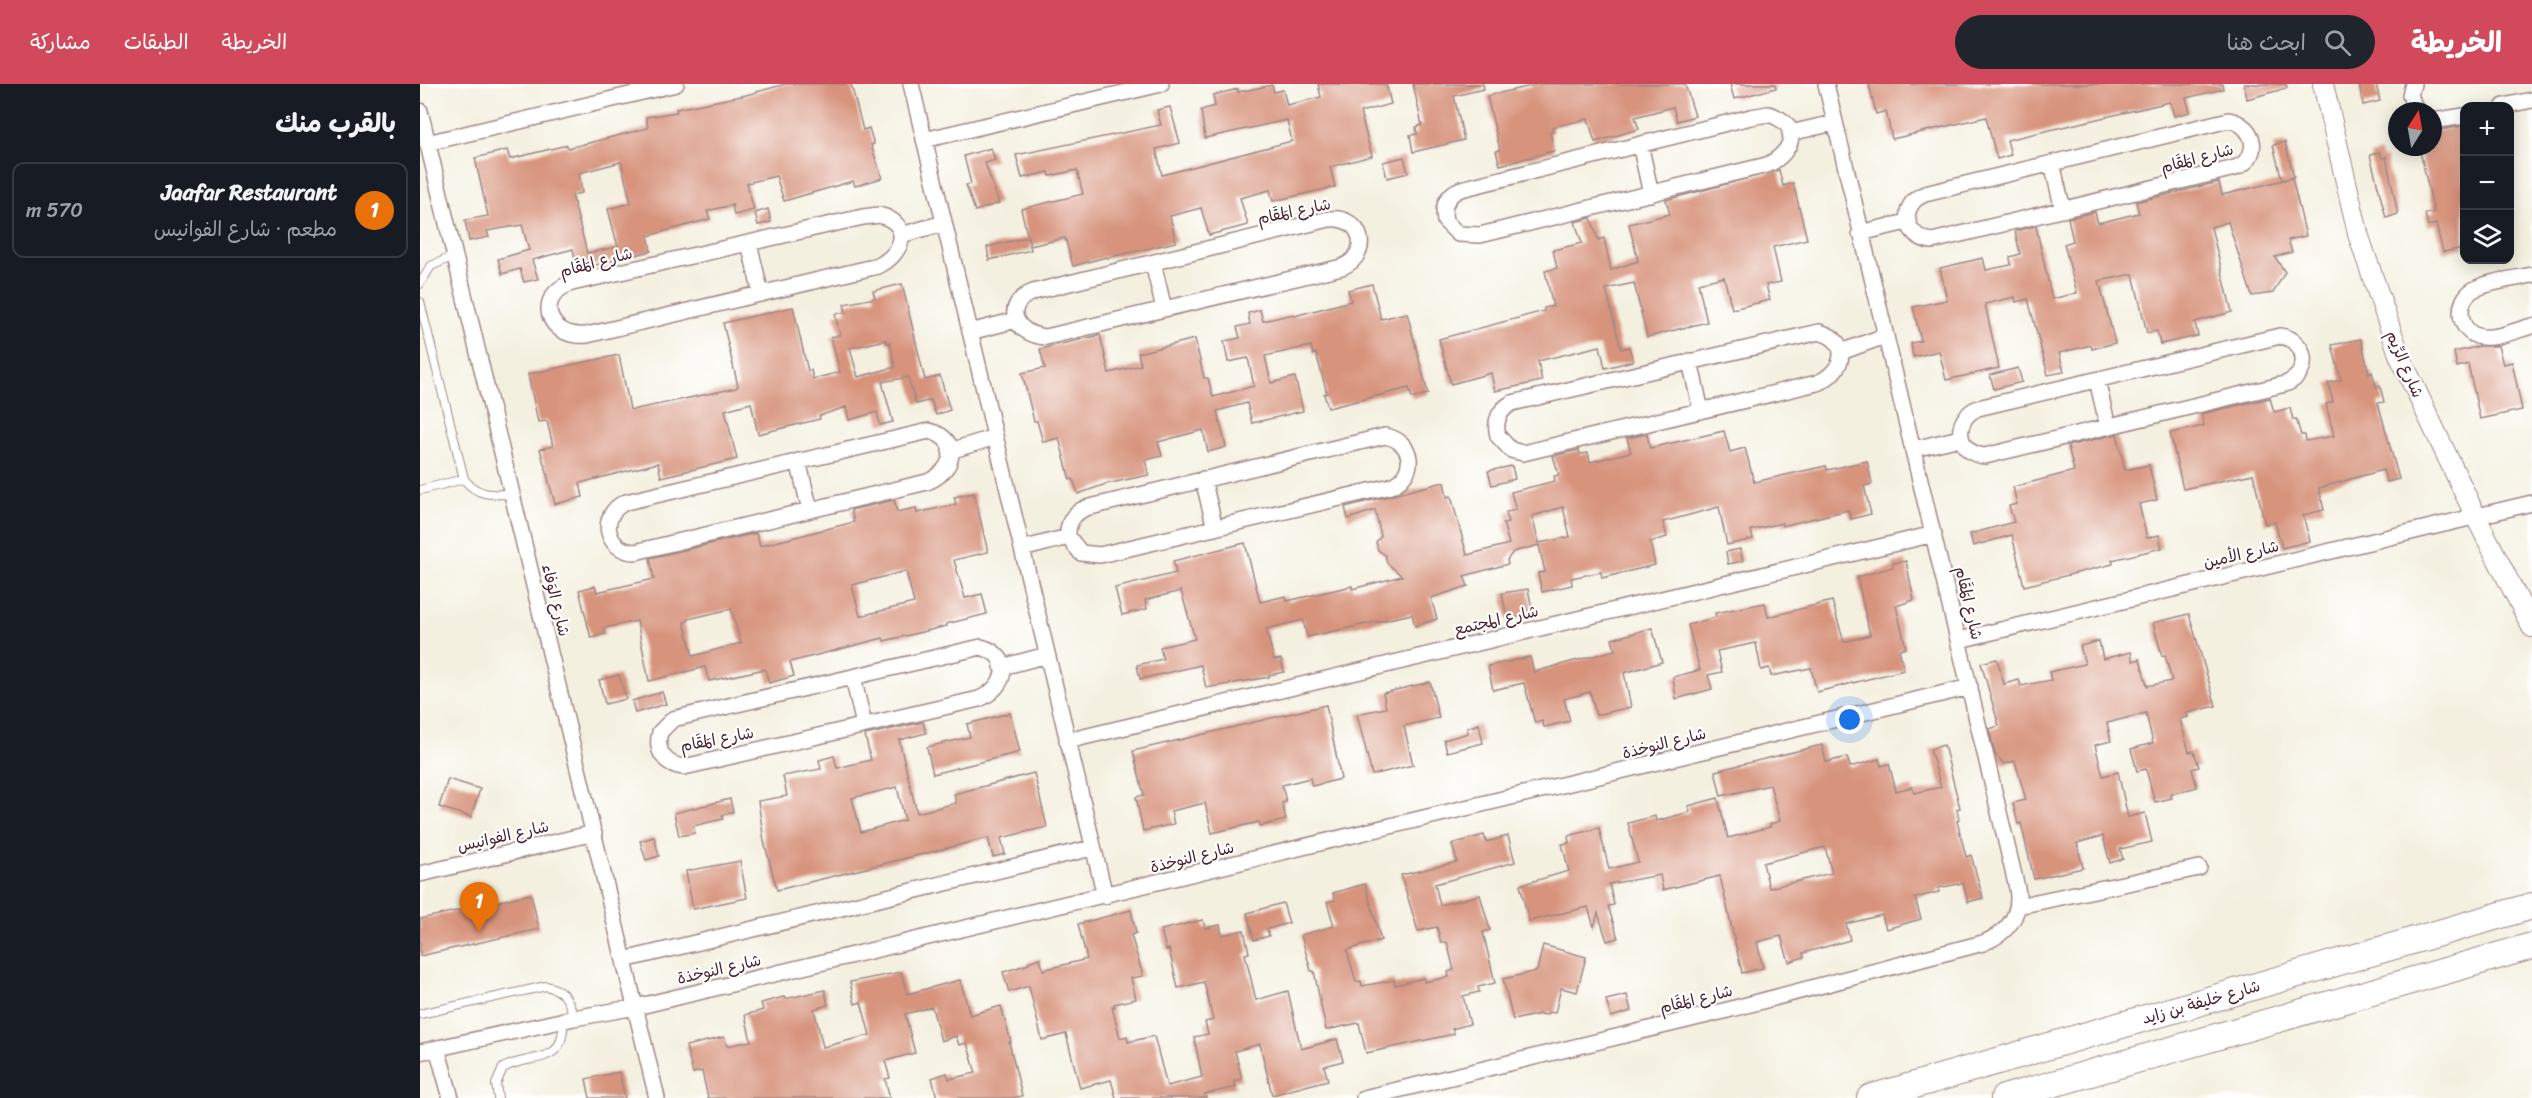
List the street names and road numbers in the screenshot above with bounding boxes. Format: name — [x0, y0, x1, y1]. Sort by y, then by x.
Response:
street label: شارع المَقَام — [2157, 134, 2237, 182]
street label: شارع المَقَام — [1255, 189, 1333, 233]
street label: شارع المَقَام — [556, 238, 636, 286]
street label: شارع الرِّيم — [2378, 326, 2432, 402]
street label: شارع الأمين — [2200, 531, 2282, 577]
street label: شارع الوَفاء — [533, 561, 579, 639]
street label: شارع المَقَام — [1946, 563, 1992, 643]
street label: شارع المجتمع — [1451, 596, 1541, 644]
street label: شارع المَقَام — [678, 718, 756, 760]
street label: شارع النوخذة — [1619, 719, 1709, 767]
street label: شارع الفوانيس — [454, 811, 552, 861]
street label: شارع النوخذة — [1147, 833, 1237, 881]
street label: شارع النوخذة — [674, 945, 764, 993]
street label: شارع خليفة بن زايد — [2138, 971, 2264, 1033]
street label: شارع المَقَام — [1656, 976, 1736, 1022]

